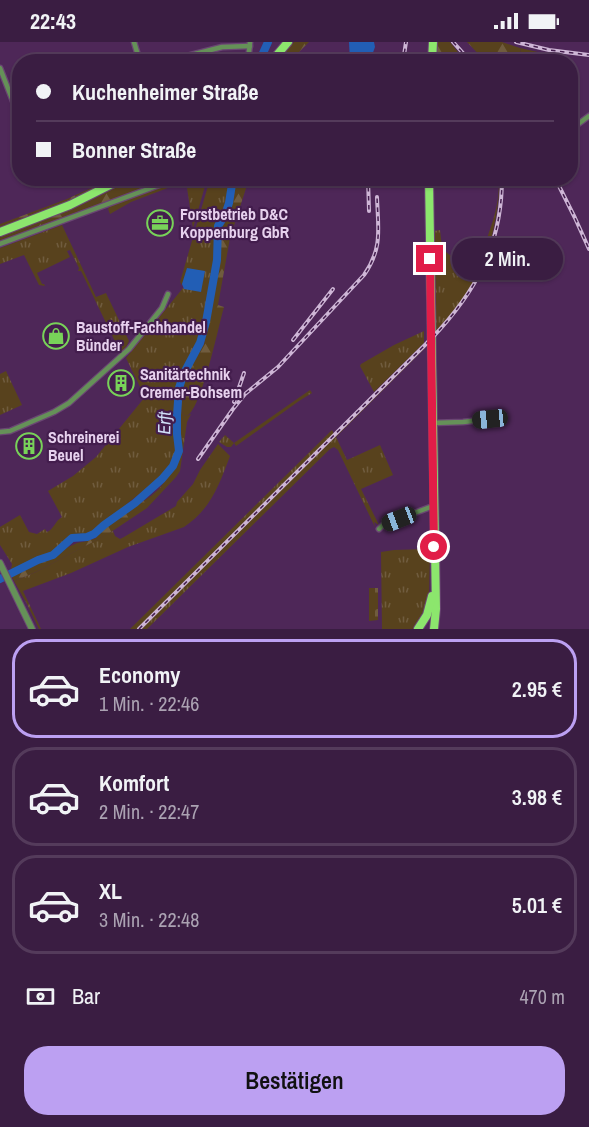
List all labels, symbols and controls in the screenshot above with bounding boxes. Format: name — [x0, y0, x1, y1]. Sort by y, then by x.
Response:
text: 22:43 — [30, 6, 76, 36]
text: Kuchenheimer Straße — [72, 77, 258, 107]
text: Bonner Straße — [72, 135, 196, 165]
place label: Forstbetrieb D&C Koppenburg GbR — [180, 203, 290, 243]
office icon: Forstbetrieb D&C Koppenburg GbR — [145, 208, 175, 238]
callout: 2 Min. — [451, 238, 562, 280]
route end — [416, 245, 443, 272]
text: 2 Min. — [484, 245, 531, 272]
place label: Baustoff-Fachhandel Bünder — [76, 316, 206, 356]
shop icon: Baustoff-Fachhandel Bünder — [41, 321, 71, 351]
place label: Sanitärtechnik Cremer-Bohsem — [140, 363, 242, 403]
building icon: Sanitärtechnik Cremer-Bohsem — [106, 368, 136, 398]
car — [471, 408, 509, 430]
water label: Erft — [151, 410, 177, 435]
place label: Schreinerei Beuel — [48, 426, 119, 466]
building icon: Schreinerei Beuel — [14, 431, 44, 461]
car — [379, 504, 419, 534]
route start — [420, 533, 447, 560]
text: Economy — [99, 660, 180, 690]
icon: car — [27, 662, 81, 716]
text: 2.95 € — [512, 674, 562, 704]
text: 1 Min. · 22:46 — [99, 690, 199, 717]
text: Komfort — [99, 768, 169, 798]
icon: car — [27, 770, 81, 824]
text: 3.98 € — [512, 782, 562, 812]
text: 2 Min. · 22:47 — [99, 798, 199, 825]
text: XL — [99, 876, 122, 906]
icon: car — [27, 878, 81, 932]
text: 5.01 € — [512, 890, 562, 920]
text: 3 Min. · 22:48 — [99, 906, 199, 933]
icon: cash — [24, 980, 57, 1013]
text: Bar — [72, 981, 100, 1011]
text: 470 m — [519, 983, 565, 1010]
button: Bestätigen — [24, 1046, 565, 1115]

